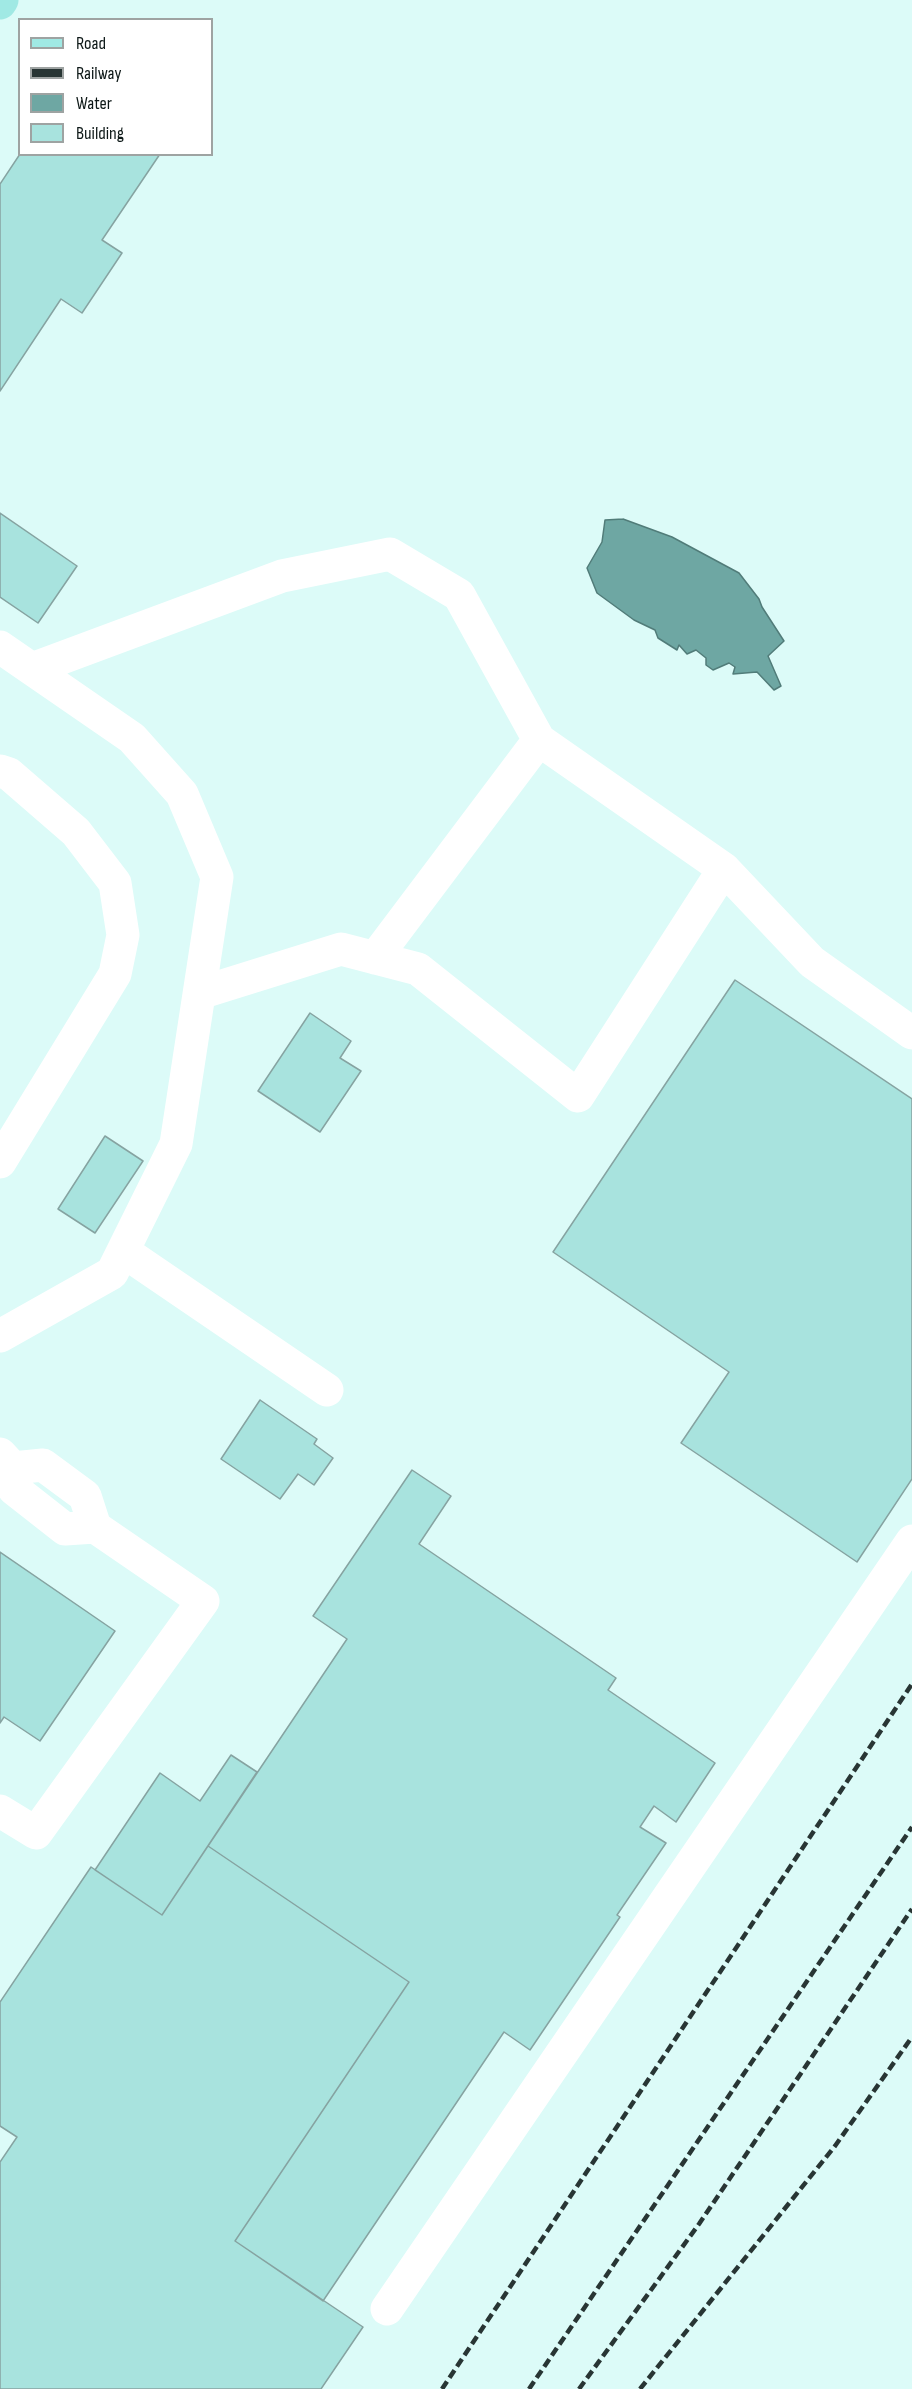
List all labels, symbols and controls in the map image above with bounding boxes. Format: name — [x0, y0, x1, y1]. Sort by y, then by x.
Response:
legend — [18, 18, 213, 156]
text: Road — [76, 33, 106, 54]
text: Railway — [76, 63, 121, 84]
text: Water — [76, 93, 112, 114]
text: Building — [76, 123, 124, 144]

